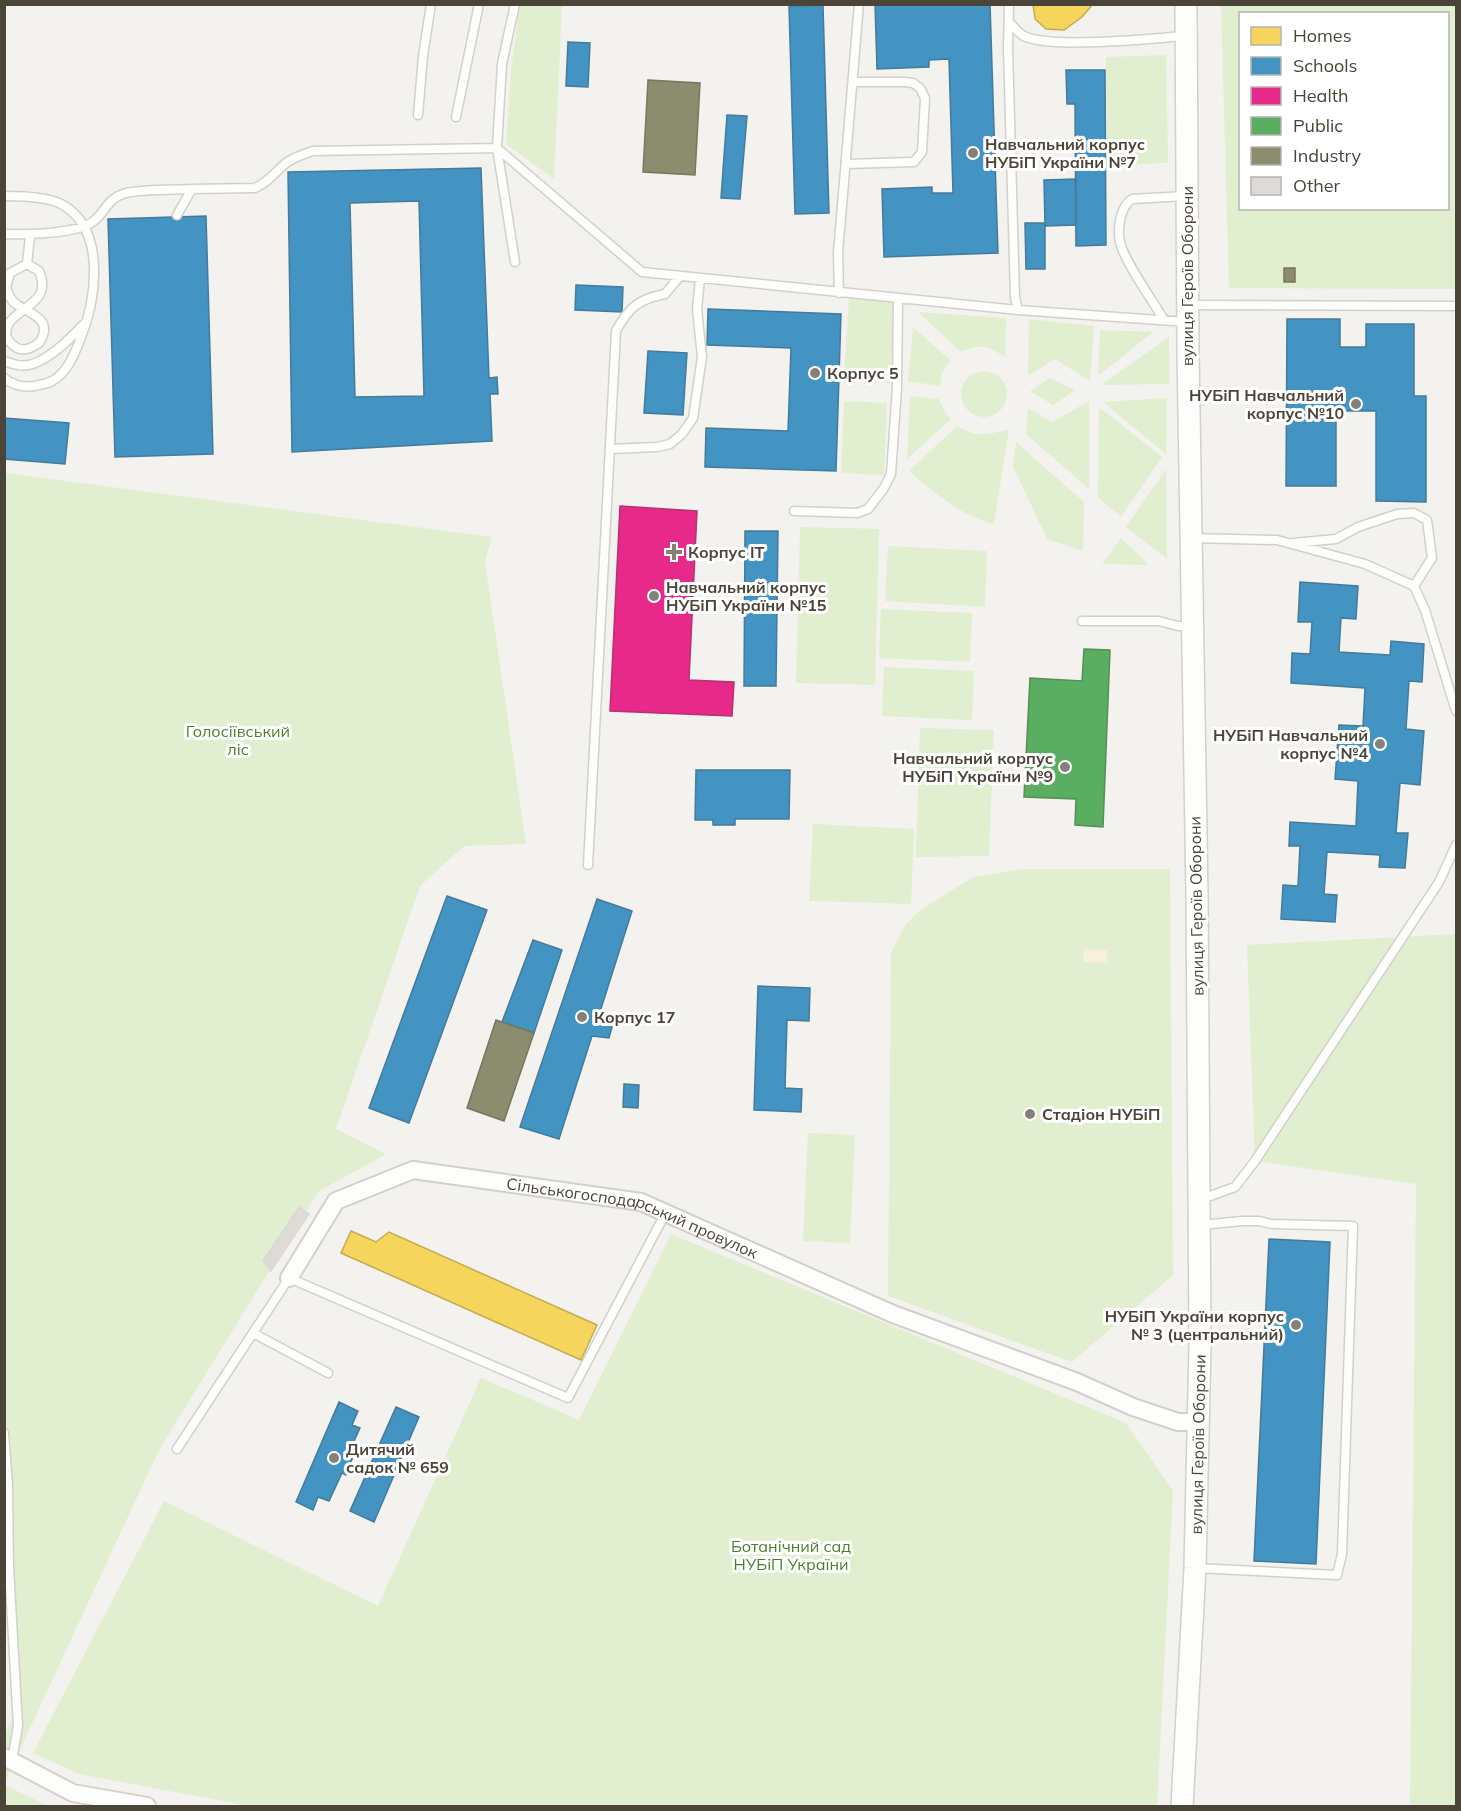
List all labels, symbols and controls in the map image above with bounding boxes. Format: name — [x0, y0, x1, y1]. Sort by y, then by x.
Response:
legend — [1239, 12, 1449, 210]
text: Homes — [1293, 24, 1352, 47]
text: Schools — [1293, 54, 1358, 77]
text: Health — [1293, 84, 1349, 107]
text: Public — [1293, 114, 1343, 137]
place label: Навчальний корпус НУБіП України №7 — [985, 134, 1145, 172]
text: Industry — [1293, 144, 1362, 167]
marker: Навчальний корпус НУБіП України №7 — [966, 146, 980, 160]
text: Other — [1293, 174, 1341, 197]
street label: вулиця Героїв Оборони — [1177, 186, 1197, 366]
place label: Корпус 5 — [827, 363, 899, 383]
marker: Корпус 5 — [808, 366, 822, 380]
place label: НУБіП Навчальний корпус №10 — [1189, 385, 1344, 423]
marker: НУБіП Навчальний корпус №10 — [1349, 397, 1363, 411]
place label: Корпус ІТ — [688, 542, 765, 562]
marker: Корпус ІТ — [665, 543, 683, 561]
place label: Навчальний корпус НУБіП України №15 — [666, 577, 827, 615]
marker: Навчальний корпус НУБіП України №15 — [647, 589, 661, 603]
park label: Голосіївський ліс — [186, 721, 290, 759]
place label: НУБіП Навчальний корпус №4 — [1213, 725, 1368, 763]
marker: НУБіП Навчальний корпус №4 — [1373, 737, 1387, 751]
place label: Навчальний корпус НУБіП України №9 — [893, 748, 1053, 786]
marker: Навчальний корпус НУБіП України №9 — [1058, 760, 1072, 774]
street label: вулиця Героїв Оборони — [1184, 816, 1208, 996]
place label: Корпус 17 — [594, 1007, 675, 1027]
marker: Корпус 17 — [575, 1010, 589, 1024]
place label: Стадіон НУБіП — [1042, 1104, 1160, 1124]
marker: Стадіон НУБіП — [1023, 1107, 1037, 1121]
street label: Сільськогосподарський провулок — [505, 1173, 761, 1263]
place label: НУБіП України корпус № 3 (центральний) — [1105, 1306, 1284, 1344]
marker: НУБіП України корпус № 3 (центральний) — [1289, 1318, 1303, 1332]
street label: вулиця Героїв Оборони — [1186, 1354, 1210, 1535]
place label: Дитячий садок № 659 — [346, 1439, 449, 1477]
marker: Дитячий садок № 659 — [327, 1451, 341, 1465]
park label: Ботанічний сад НУБіП України — [731, 1536, 851, 1574]

